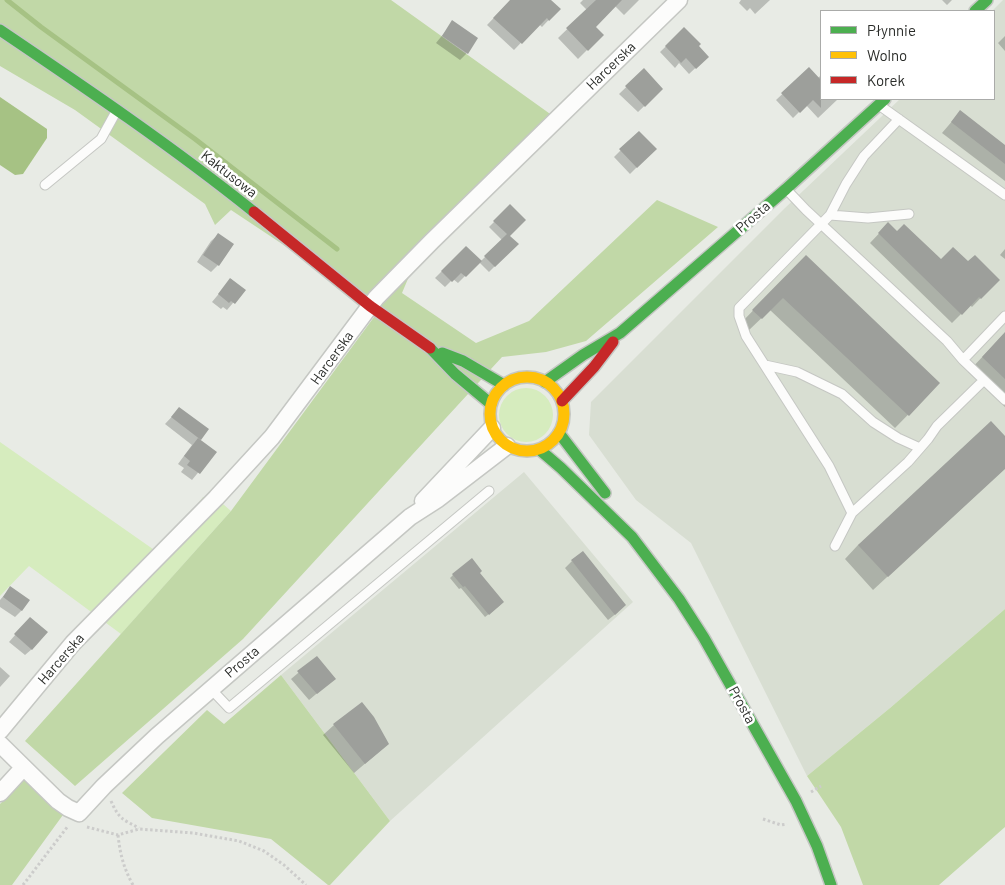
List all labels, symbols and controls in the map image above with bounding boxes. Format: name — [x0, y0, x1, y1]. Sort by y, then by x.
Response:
legend — [820, 10, 995, 100]
text: Płynnie — [867, 21, 916, 39]
street label: Harcerska — [583, 38, 639, 94]
text: Wolno — [867, 46, 907, 64]
text: Korek — [867, 71, 905, 89]
street label: Kaktusowa — [198, 147, 260, 201]
street label: Prosta — [732, 198, 774, 236]
street label: Harcerska — [307, 328, 357, 388]
street label: Harcerska — [34, 630, 88, 688]
street label: Prosta — [221, 643, 263, 681]
street label: Prosta — [725, 683, 759, 727]

